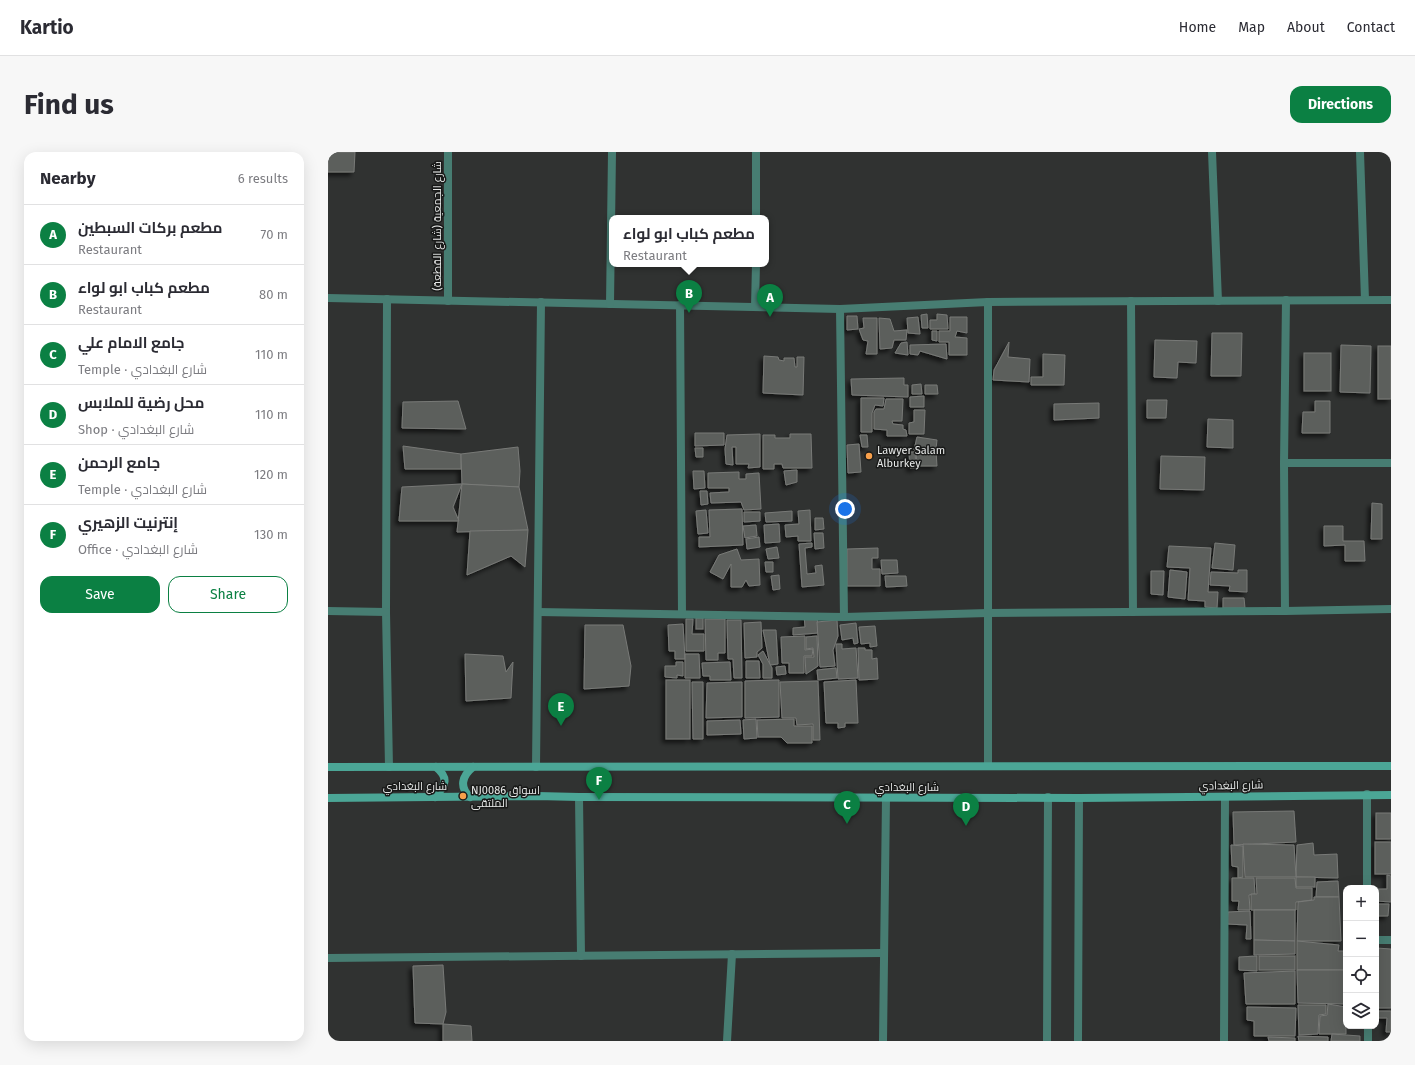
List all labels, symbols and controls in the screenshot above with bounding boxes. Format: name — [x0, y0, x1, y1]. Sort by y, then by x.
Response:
text: Kartio — [20, 16, 74, 39]
text: Home — [1179, 19, 1216, 36]
text: Map — [1238, 19, 1265, 36]
text: About — [1287, 19, 1325, 36]
text: Contact — [1347, 19, 1395, 36]
button: Directions — [1290, 86, 1391, 123]
text: Find us — [24, 88, 114, 121]
street label: شارع الجمعية (شارع القطعة) — [431, 161, 445, 291]
text: Nearby — [40, 168, 95, 189]
text: 6 results — [238, 171, 288, 186]
popup — [609, 215, 769, 267]
text: مطعم بركات السبطين — [78, 219, 223, 237]
text: مطعم كباب ابو لواء — [623, 225, 755, 243]
text: A — [49, 227, 57, 242]
text: 70 m — [261, 227, 288, 242]
text: Restaurant — [78, 242, 142, 257]
text: Restaurant — [623, 248, 687, 263]
text: مطعم كباب ابو لواء — [78, 279, 210, 297]
pin: B — [676, 280, 702, 313]
pin: A — [757, 284, 783, 317]
text: B — [49, 287, 57, 302]
text: 80 m — [259, 287, 288, 302]
text: Restaurant — [78, 302, 142, 317]
text: جامع الامام علي — [78, 334, 185, 352]
text: C — [49, 347, 57, 362]
text: 110 m — [255, 347, 288, 362]
text: Temple · شارع البغدادي — [78, 362, 207, 377]
text: محل رضية للملابس — [78, 394, 204, 412]
text: D — [49, 407, 57, 422]
text: 110 m — [255, 407, 288, 422]
text: Shop · شارع البغدادي — [78, 422, 194, 437]
place label: Lawyer Salam Alburkey — [877, 444, 945, 470]
marker: Lawyer Salam Alburkey — [864, 451, 874, 461]
text: جامع الرحمن — [78, 454, 160, 472]
text: E — [50, 467, 56, 482]
text: 120 m — [254, 467, 288, 482]
text: Temple · شارع البغدادي — [78, 482, 207, 497]
your location — [835, 499, 855, 519]
text: إنترنيت الزهيري — [78, 514, 178, 532]
text: F — [50, 527, 56, 542]
text: 130 m — [254, 527, 288, 542]
text: Office · شارع البغدادي — [78, 542, 198, 557]
button: Save — [40, 576, 160, 613]
button: Share — [168, 576, 288, 613]
pin: E — [548, 693, 574, 726]
pin: F — [586, 767, 612, 800]
street label: شارع البغدادي — [1199, 778, 1263, 795]
street label: شارع البغدادي — [383, 780, 447, 795]
street label: شارع البغدادي — [875, 781, 939, 796]
place label: NJ0086 اسواق الملتقى — [471, 784, 540, 810]
marker: NJ0086 اسواق الملتقى — [458, 791, 468, 801]
pin: C — [834, 791, 860, 824]
pin: D — [953, 793, 979, 826]
map controls — [1343, 885, 1379, 1029]
button: + — [1343, 885, 1379, 921]
button: − — [1343, 921, 1379, 957]
button: locate — [1343, 957, 1379, 993]
button: layers — [1343, 993, 1379, 1029]

